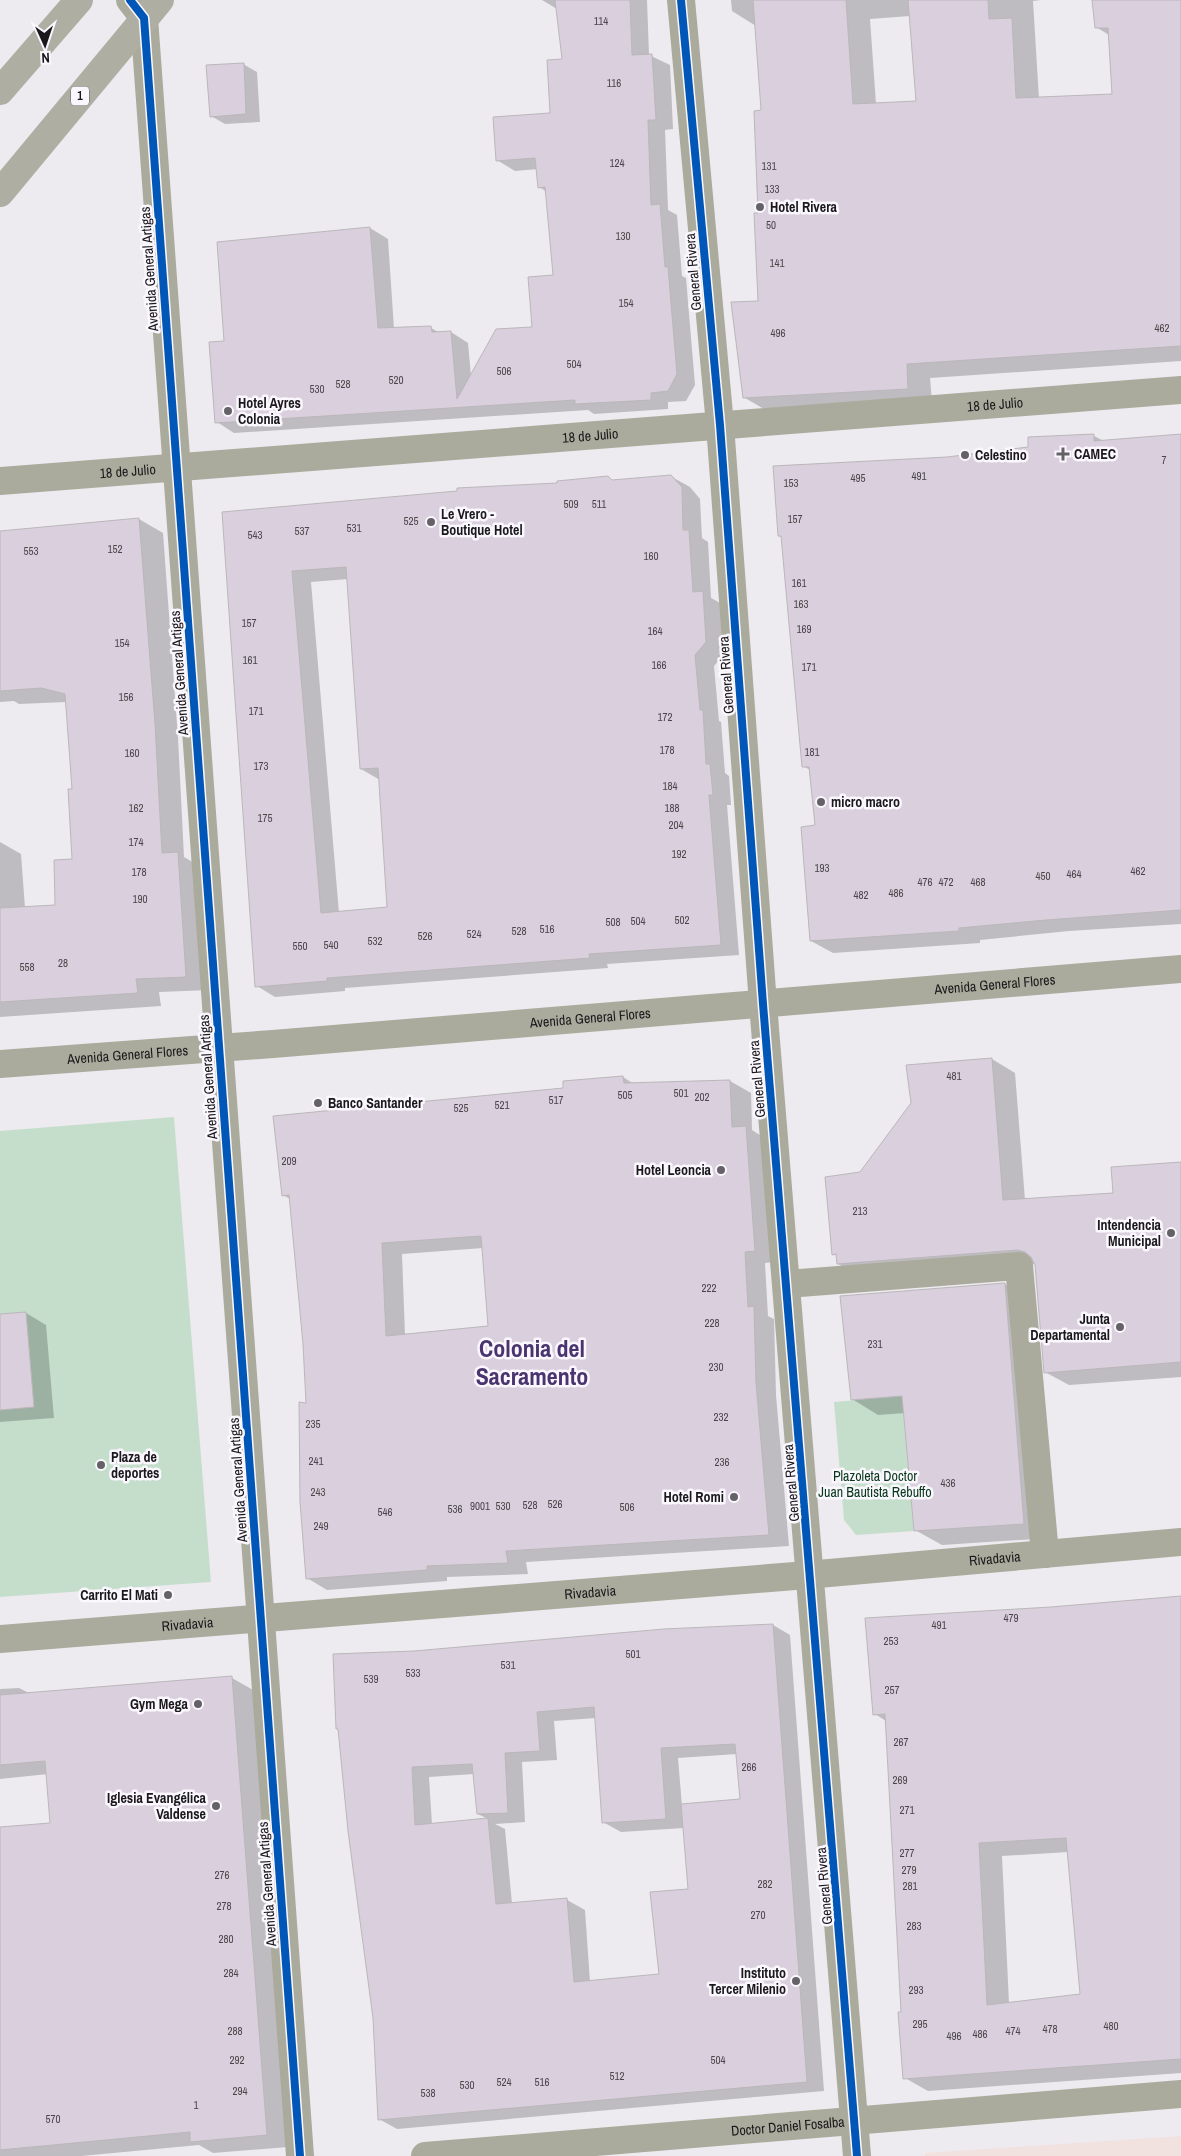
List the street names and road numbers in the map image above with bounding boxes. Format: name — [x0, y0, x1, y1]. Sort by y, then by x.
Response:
road number: 1 — [71, 86, 89, 105]
street label: Avenida General Artigas — [136, 206, 162, 333]
street label: General Rivera — [681, 232, 705, 312]
street label: 18 de Julio — [966, 393, 1024, 415]
street label: 18 de Julio — [562, 424, 619, 447]
street label: 18 de Julio — [99, 460, 156, 482]
street label: Avenida General Artigas — [166, 610, 192, 737]
street label: General Rivera — [714, 635, 738, 714]
street label: Avenida General Flores — [933, 970, 1056, 998]
street label: Avenida General Flores — [528, 1004, 652, 1032]
street label: Avenida General Artigas — [195, 1014, 221, 1141]
street label: General Rivera — [745, 1039, 769, 1119]
street label: Avenida General Flores — [66, 1041, 189, 1068]
street label: Avenida General Artigas — [225, 1417, 251, 1544]
street label: General Rivera — [779, 1443, 803, 1523]
street label: Rivadavia — [968, 1547, 1022, 1570]
street label: Rivadavia — [564, 1581, 617, 1603]
street label: Rivadavia — [161, 1613, 215, 1635]
street label: Avenida General Artigas — [254, 1821, 280, 1948]
street label: General Rivera — [812, 1846, 836, 1926]
street label: Doctor Daniel Fosalba — [730, 2113, 846, 2140]

